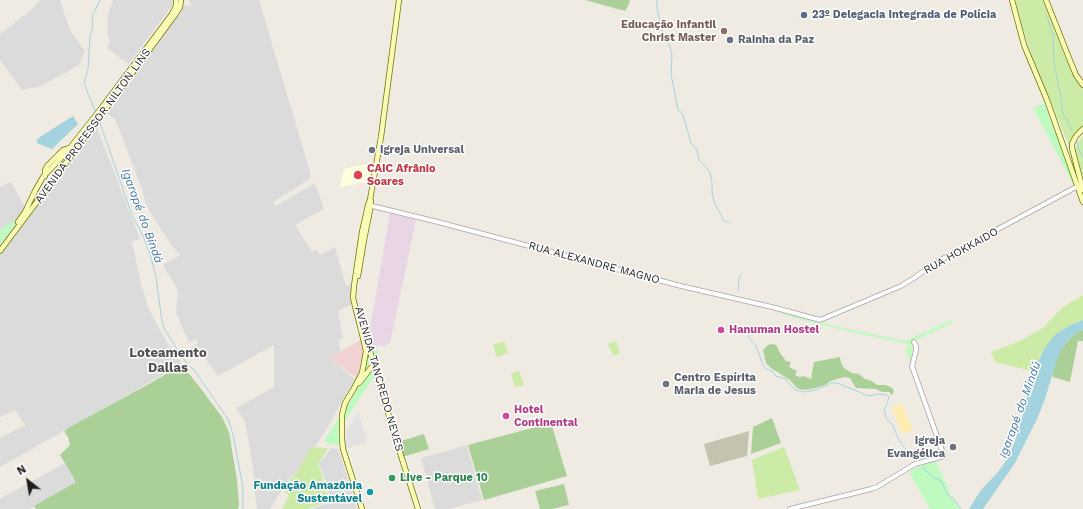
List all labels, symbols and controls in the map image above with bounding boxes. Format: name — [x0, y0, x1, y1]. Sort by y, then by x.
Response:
place label: 23º Delegacia Integrada de Polícia — [812, 8, 996, 22]
marker: 23º Delegacia Integrada de Polícia — [799, 10, 809, 20]
place label: Educação Infantil Christ Master — [621, 18, 716, 44]
marker: Educação Infantil Christ Master — [719, 26, 729, 36]
place label: Rainha da Paz — [738, 33, 814, 47]
marker: Rainha da Paz — [725, 35, 735, 45]
street label: AVENIDA PROFESSOR NILTON LINS — [32, 46, 154, 206]
place label: Igreja Universal — [380, 143, 464, 157]
marker: Igreja Universal — [367, 145, 377, 155]
place label: CAIC Afrânio Soares — [367, 162, 436, 188]
water label: Igarapé do Bindá — [118, 167, 166, 265]
marker: CAIC Afrânio Soares — [352, 169, 364, 181]
street label: RUA HOKKAIDO — [921, 225, 1001, 277]
street label: RUA ALEXANDRE MAGNO — [527, 239, 661, 287]
street label: AVENIDA TANCREDO NEVES — [352, 305, 406, 453]
place label: Hanuman Hostel — [729, 323, 819, 337]
marker: Hanuman Hostel — [716, 325, 726, 335]
district label: Loteamento Dallas — [129, 345, 207, 376]
water label: Igarapé do Mindú — [996, 360, 1044, 460]
place label: Centro Espírita Maria de Jesus — [674, 371, 756, 397]
marker: Centro Espírita Maria de Jesus — [661, 379, 671, 389]
place label: Hotel Continental — [514, 403, 578, 429]
marker: Hotel Continental — [501, 411, 511, 421]
place label: Igreja Evangélica — [887, 434, 945, 460]
marker: Igreja Evangélica — [948, 442, 958, 452]
north arrow — [8, 461, 48, 501]
text: N — [15, 463, 28, 478]
place label: Live - Parque 10 — [400, 471, 488, 485]
marker: Live - Parque 10 — [387, 473, 397, 483]
place label: Fundação Amazônia Sustentável — [254, 479, 362, 505]
marker: Fundação Amazônia Sustentável — [365, 487, 375, 497]

